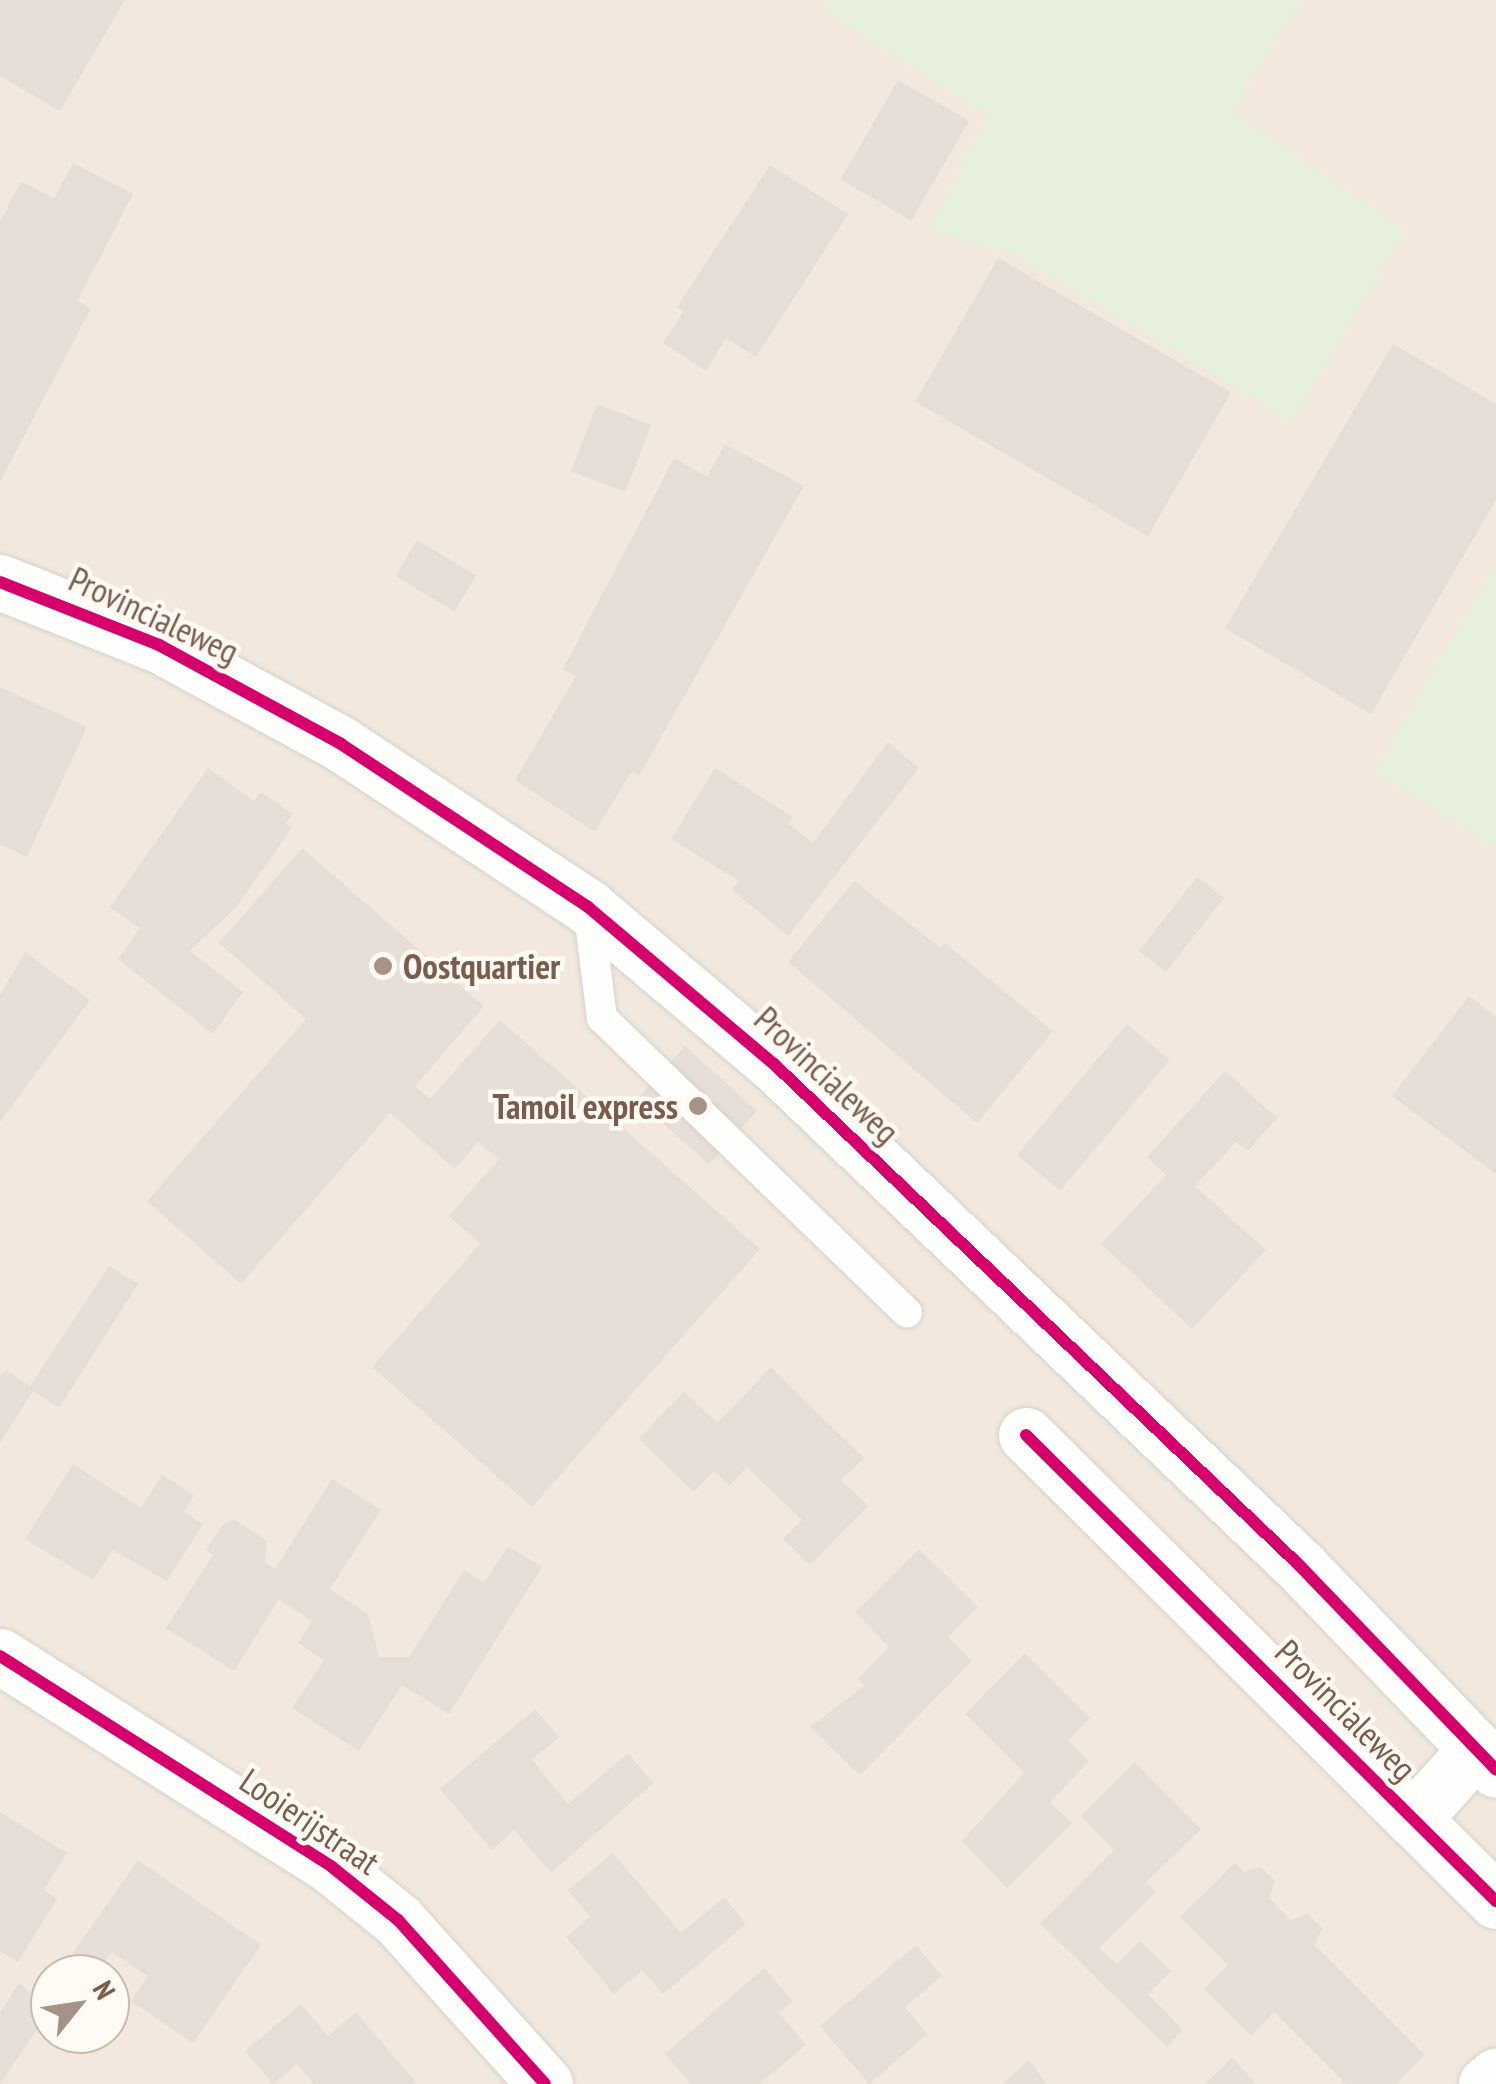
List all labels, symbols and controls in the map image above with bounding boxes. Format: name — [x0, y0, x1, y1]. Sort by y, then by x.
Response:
street label: Provincialeweg — [63, 558, 245, 672]
place label: Oostquartier — [403, 945, 560, 987]
marker: Oostquartier — [372, 955, 394, 977]
street label: Provincialeweg — [746, 998, 908, 1152]
place label: Tamoil express — [492, 1085, 678, 1127]
marker: Tamoil express — [687, 1095, 709, 1117]
street label: Provincialeweg — [1267, 1631, 1425, 1789]
street label: Looierijstraat — [232, 1759, 388, 1883]
north arrow — [30, 1954, 130, 2054]
text: N — [85, 1974, 124, 2006]

